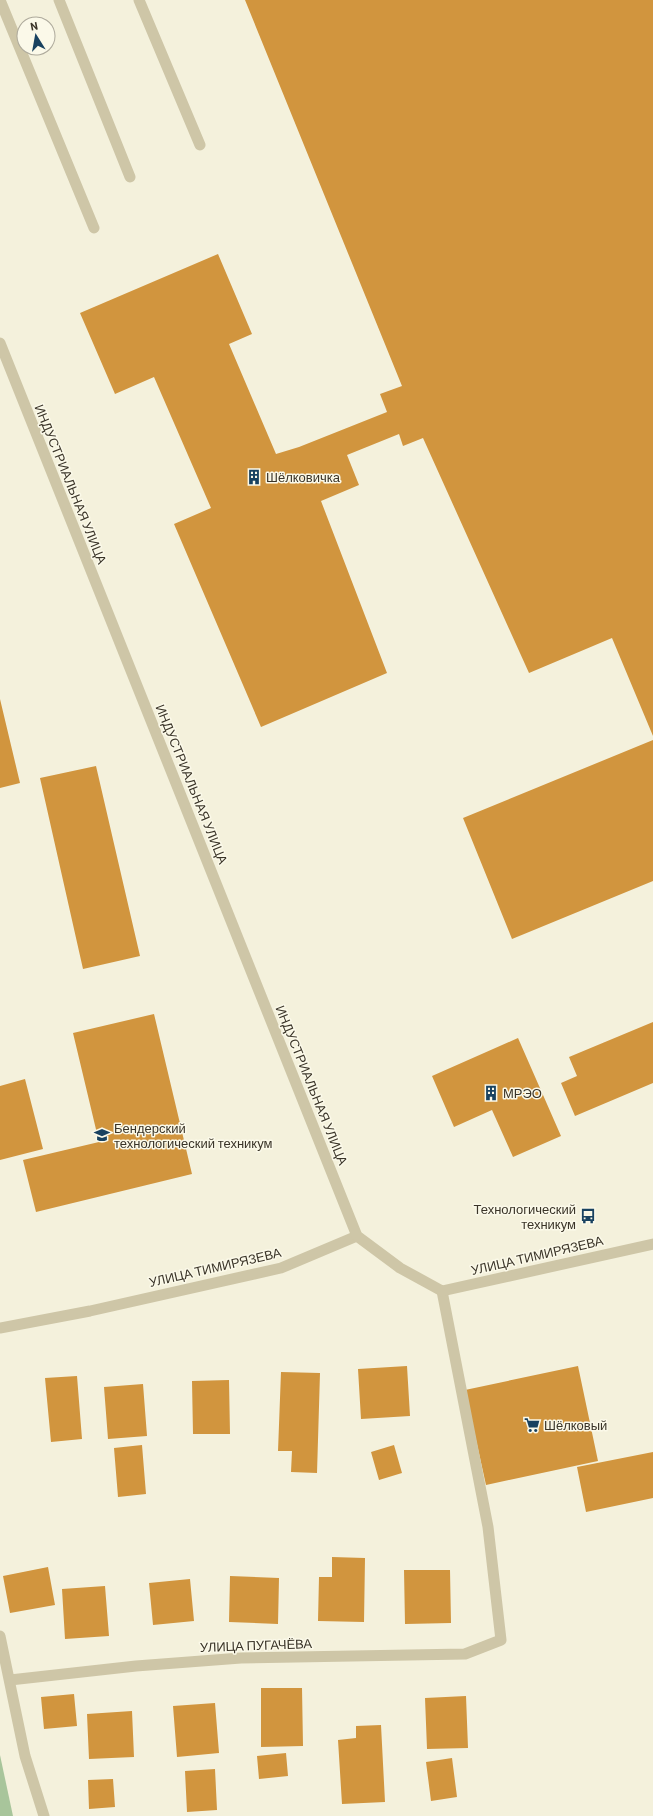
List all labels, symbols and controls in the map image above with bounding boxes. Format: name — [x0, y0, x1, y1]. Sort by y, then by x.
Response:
north arrow — [16, 16, 56, 56]
text: N — [29, 19, 39, 33]
street label: ИНДУСТРИАЛЬНАЯ УЛИЦА — [32, 402, 111, 567]
building icon: Шёлковичка — [245, 468, 263, 486]
place label: Шёлковичка — [266, 469, 341, 485]
street label: ИНДУСТРИАЛЬНАЯ УЛИЦА — [153, 702, 232, 867]
street label: ИНДУСТРИАЛЬНАЯ УЛИЦА — [273, 1003, 352, 1168]
building icon: МРЭО — [482, 1084, 500, 1102]
place label: МРЭО — [503, 1085, 542, 1101]
place label: Бендерский технологический техникум — [114, 1120, 273, 1151]
school or university icon: Бендерский технологический техникум — [93, 1126, 111, 1144]
place label: Технологический техникум — [474, 1201, 576, 1232]
bus stop icon: Технологический техникум — [579, 1207, 597, 1225]
street label: УЛИЦА ТИМИРЯЗЕВА — [469, 1232, 605, 1278]
street label: УЛИЦА ТИМИРЯЗЕВА — [147, 1244, 283, 1290]
supermarket icon: Шёлковый — [523, 1416, 541, 1434]
place label: Шёлковый — [544, 1417, 607, 1433]
street label: УЛИЦА ПУГАЧЁВА — [200, 1635, 313, 1655]

